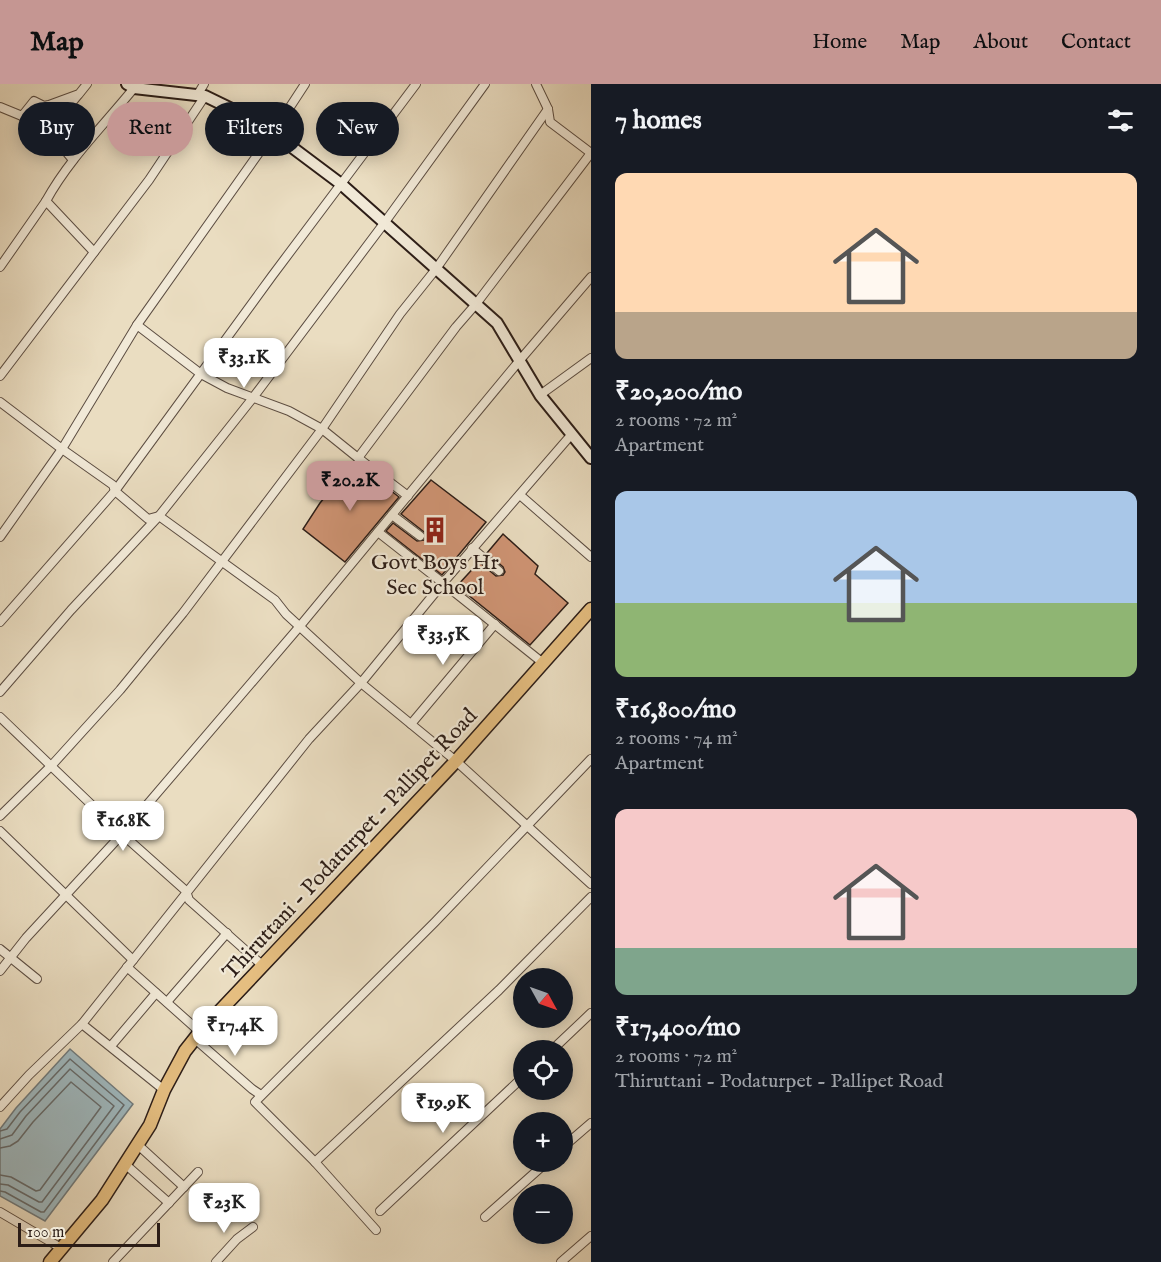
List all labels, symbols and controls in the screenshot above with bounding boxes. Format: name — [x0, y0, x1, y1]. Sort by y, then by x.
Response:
text: Map — [30, 25, 84, 60]
text: Home — [812, 29, 867, 56]
text: Map — [900, 29, 940, 56]
text: About — [973, 29, 1028, 56]
text: Contact — [1061, 29, 1131, 56]
chip: Buy — [18, 102, 95, 156]
chip: Rent — [107, 102, 193, 156]
chip: Filters — [205, 102, 304, 156]
chip: New — [316, 102, 399, 156]
text: 7 homes — [615, 104, 702, 137]
icon: filters — [1104, 104, 1137, 137]
icon: home — [822, 212, 930, 320]
pin: ₹33.1K — [195, 338, 293, 389]
text: ₹33.1K — [218, 345, 270, 370]
text: ₹20,200/mo — [615, 375, 742, 408]
text: 2 rooms · 72 m² — [615, 408, 737, 433]
text: Apartment — [615, 433, 704, 458]
pin: ₹20.2K — [301, 461, 399, 512]
text: ₹20.2K — [321, 468, 379, 493]
building icon: Govt Boys Hr Sec School — [420, 515, 450, 545]
icon: home — [822, 530, 930, 638]
place label: Govt Boys Hr Sec School — [371, 549, 499, 602]
pin: ₹33.5K — [394, 615, 492, 666]
text: ₹33.5K — [417, 622, 469, 647]
text: ₹16,800/mo — [615, 693, 736, 726]
street label: Thiruttani - Podaturpet - Pallipet Road — [217, 703, 484, 986]
text: 2 rooms · 74 m² — [615, 726, 738, 751]
text: Apartment — [615, 751, 704, 776]
pin: ₹16.8K — [74, 801, 172, 852]
text: ₹16.8K — [96, 808, 150, 833]
icon: home — [822, 848, 930, 956]
north arrow — [513, 968, 573, 1028]
map controls — [513, 968, 573, 1244]
pin: ₹17.4K — [186, 1006, 284, 1057]
text: ₹17,400/mo — [615, 1011, 740, 1044]
text: ₹17.4K — [207, 1013, 263, 1038]
button: locate — [513, 1040, 573, 1100]
text: 2 rooms · 72 m² — [615, 1044, 737, 1069]
text: Thiruttani - Podaturpet - Pallipet Road — [615, 1069, 943, 1094]
pin: ₹19.9K — [394, 1083, 492, 1134]
text: ₹19.9K — [415, 1090, 471, 1115]
button: + — [513, 1112, 573, 1172]
pin: ₹23K — [188, 1183, 260, 1234]
button: − — [513, 1184, 573, 1244]
text: ₹23K — [203, 1190, 245, 1215]
scale bar — [18, 1220, 160, 1248]
text: 100 m — [27, 1223, 64, 1243]

